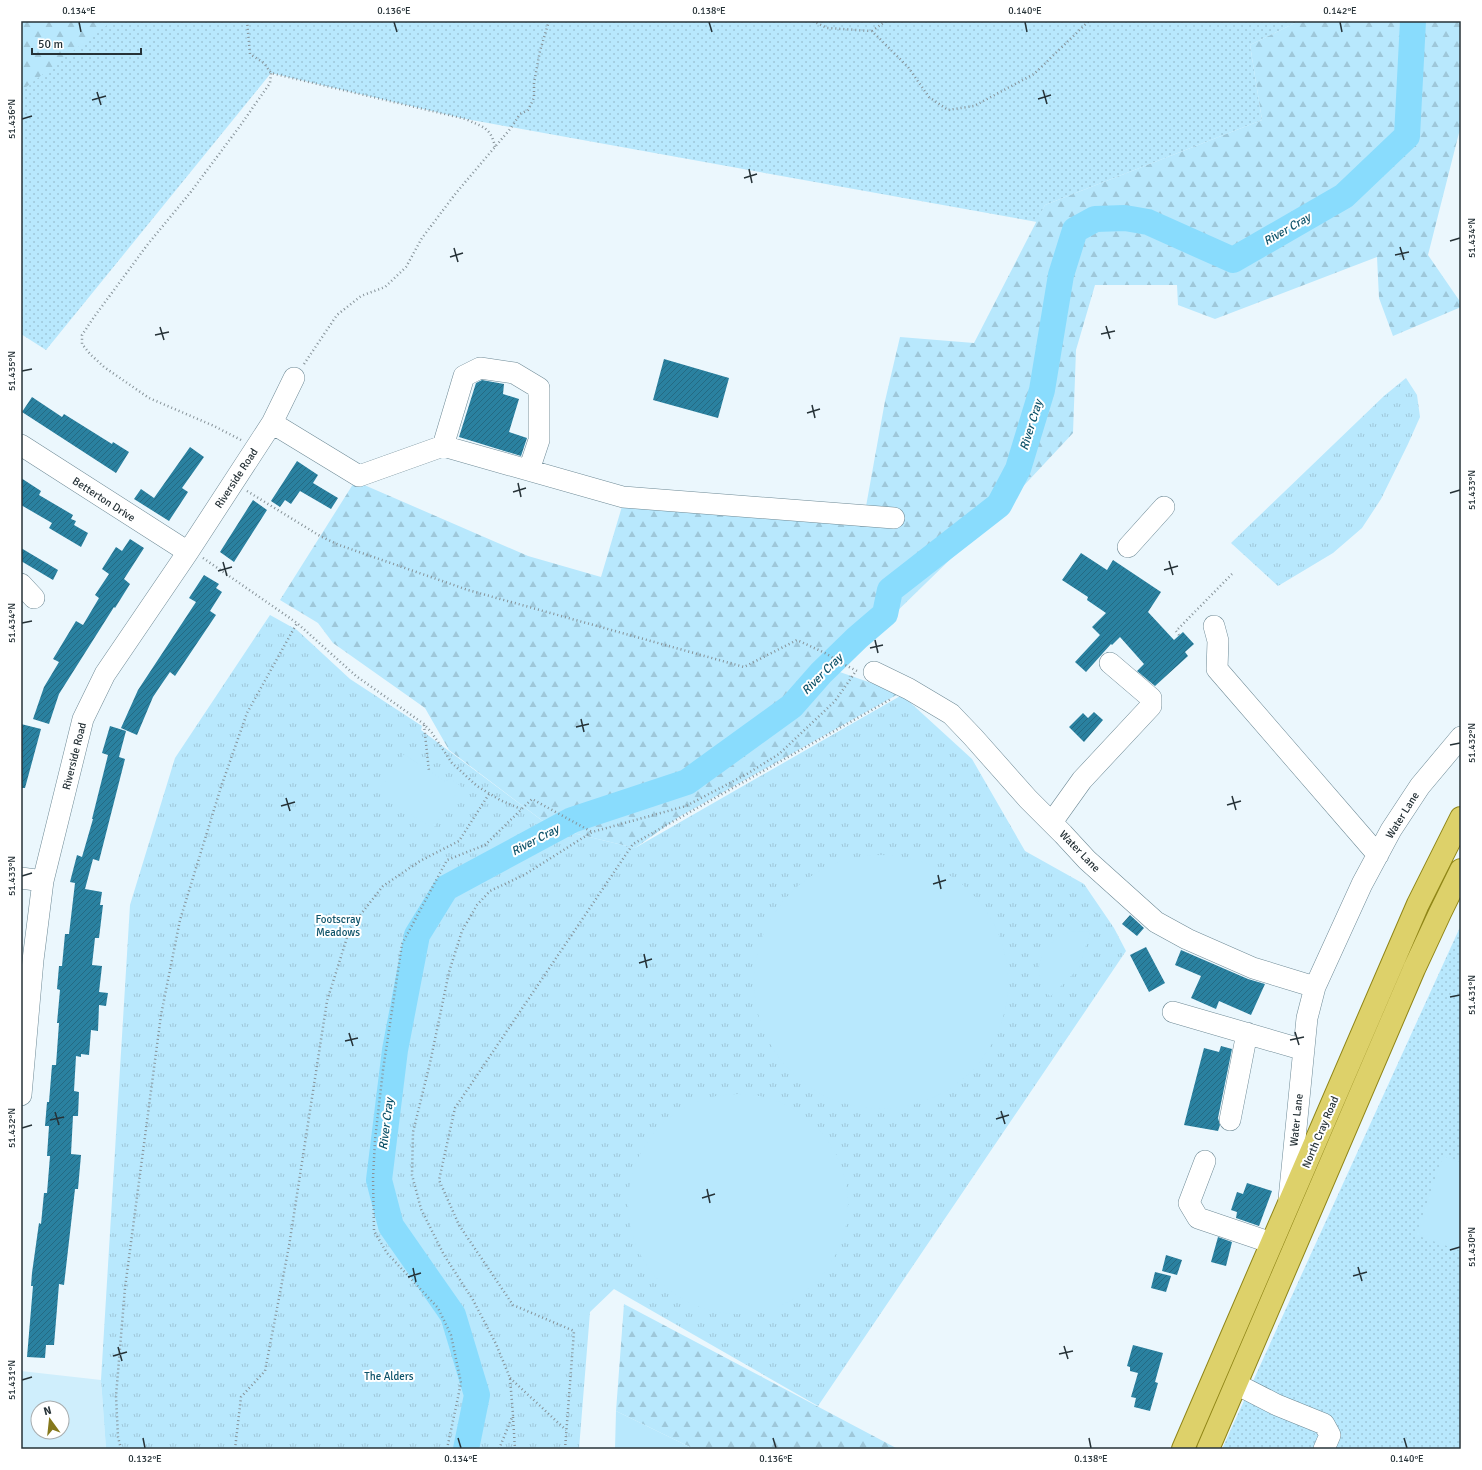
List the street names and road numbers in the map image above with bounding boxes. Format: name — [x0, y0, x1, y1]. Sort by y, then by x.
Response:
street label: Riverside Road — [212, 446, 261, 511]
street label: Betterton Drive — [70, 474, 137, 524]
street label: Riverside Road — [60, 721, 89, 791]
street label: Water Lane — [1383, 789, 1422, 841]
street label: Water Lane — [1057, 828, 1103, 875]
street label: Water Lane — [1287, 1093, 1306, 1147]
street label: North Cray Road — [1299, 1094, 1342, 1170]

